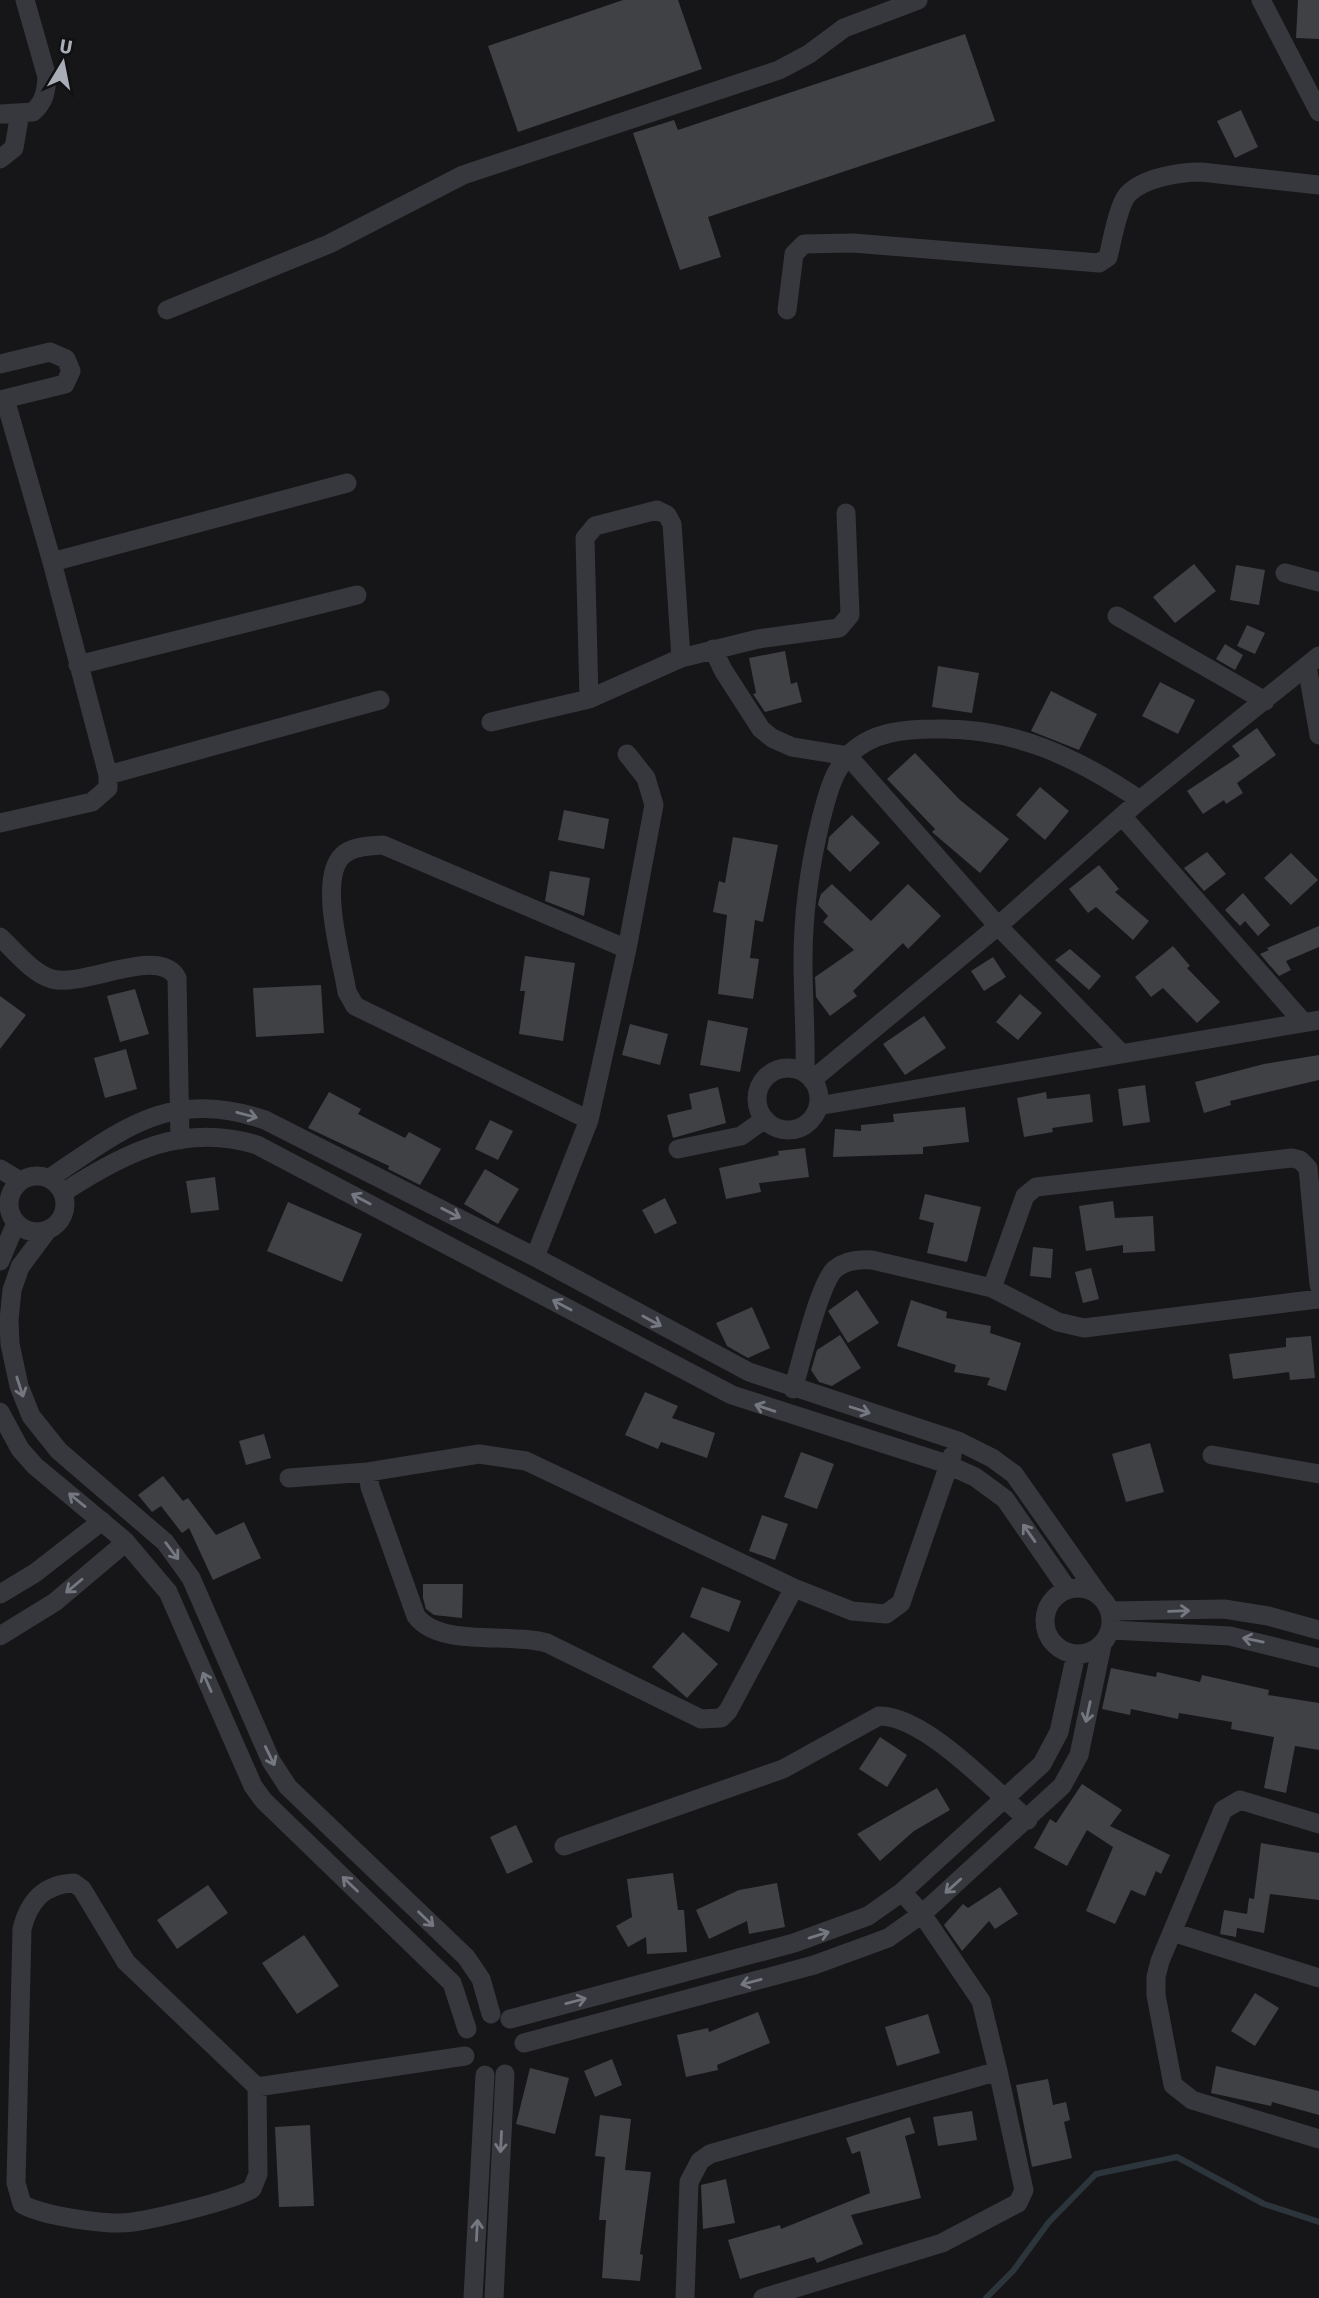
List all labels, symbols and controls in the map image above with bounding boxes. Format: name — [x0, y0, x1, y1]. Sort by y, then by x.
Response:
north arrow — [28, 28, 98, 98]
text: U — [58, 34, 74, 59]
one-way arrow — [235, 1109, 257, 1122]
one-way arrow — [351, 1192, 371, 1206]
one-way arrow — [440, 1207, 461, 1221]
one-way arrow — [552, 1298, 573, 1312]
one-way arrow — [641, 1314, 661, 1328]
one-way arrow — [15, 1375, 27, 1397]
one-way arrow — [754, 1401, 776, 1413]
one-way arrow — [849, 1404, 871, 1417]
one-way arrow — [68, 1492, 86, 1508]
one-way arrow — [1022, 1524, 1036, 1544]
one-way arrow — [165, 1541, 179, 1560]
one-way arrow — [66, 1578, 84, 1594]
one-way arrow — [1167, 1604, 1190, 1617]
one-way arrow — [1242, 1633, 1265, 1647]
one-way arrow — [200, 1671, 213, 1693]
one-way arrow — [1080, 1700, 1094, 1723]
one-way arrow — [263, 1745, 277, 1766]
one-way arrow — [342, 1875, 359, 1892]
one-way arrow — [945, 1878, 962, 1895]
one-way arrow — [417, 1911, 434, 1928]
one-way arrow — [808, 1928, 830, 1941]
one-way arrow — [740, 1977, 762, 1990]
one-way arrow — [565, 1994, 587, 2007]
one-way arrow — [495, 2130, 508, 2153]
one-way arrow — [470, 2219, 483, 2242]

